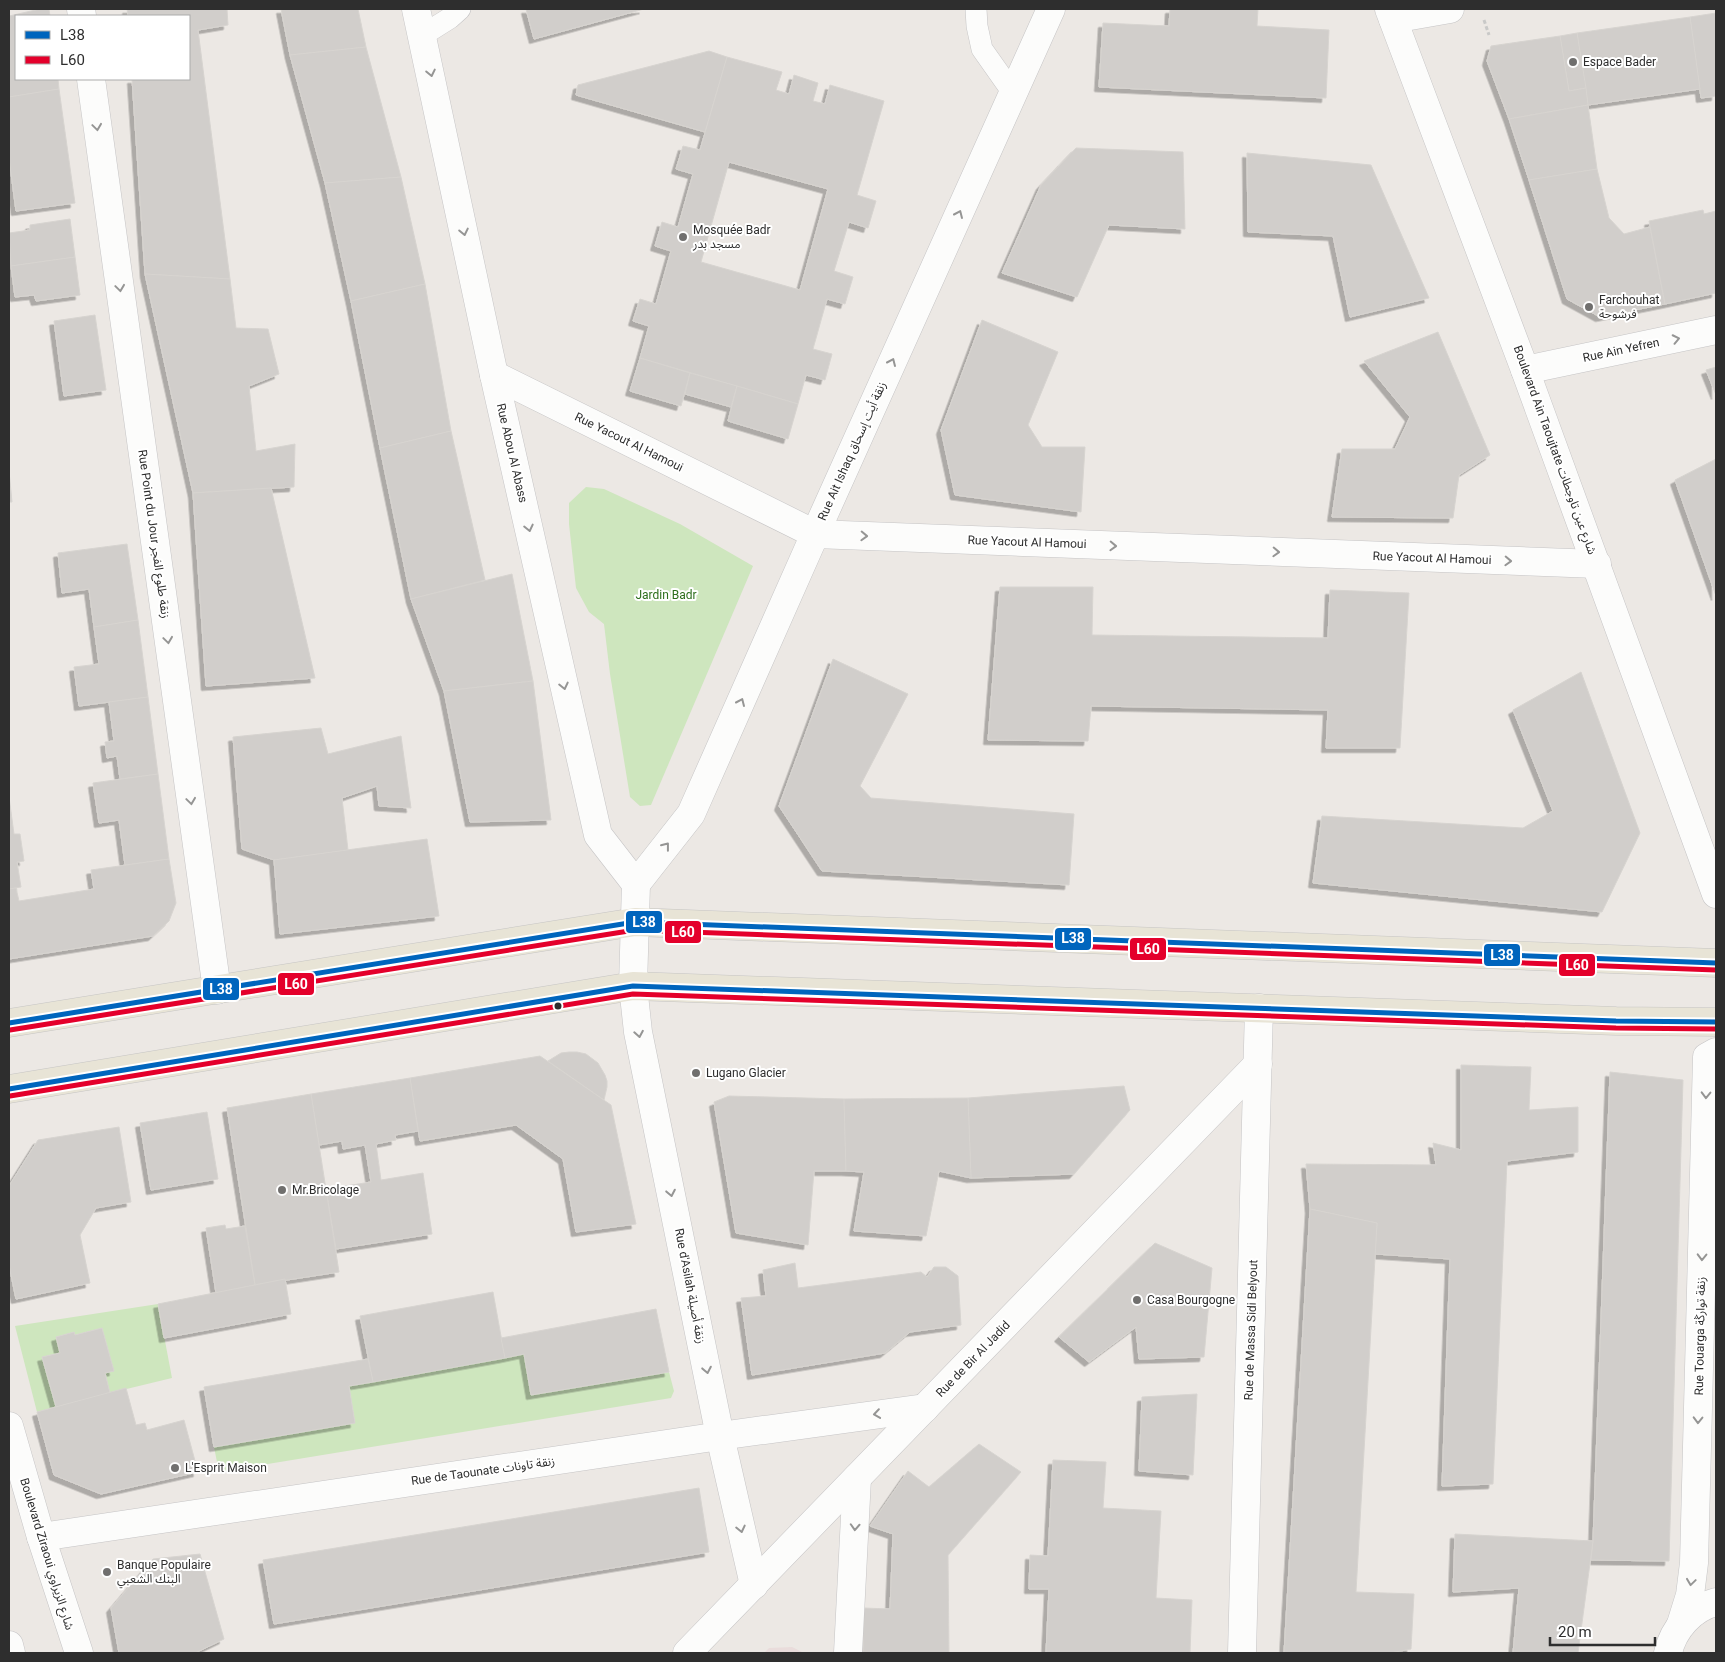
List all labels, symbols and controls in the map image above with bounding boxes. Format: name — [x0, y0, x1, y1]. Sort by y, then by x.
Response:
legend — [15, 15, 190, 80]
text: L38 — [60, 26, 85, 44]
text: L60 — [60, 51, 85, 69]
place label: Espace Bader — [1583, 55, 1656, 69]
marker: Espace Bader — [1567, 56, 1579, 68]
one-way arrow — [425, 69, 435, 78]
one-way arrow — [92, 123, 102, 131]
one-way arrow — [953, 210, 963, 219]
place label: Mosquée Badr مسجد بدر — [692, 223, 771, 251]
one-way arrow — [459, 228, 469, 237]
marker: Mosquée Badr مسجد بدر — [677, 231, 689, 243]
one-way arrow — [114, 284, 124, 292]
place label: Farchouhat فرشوحة — [1599, 293, 1659, 321]
marker: Farchouhat فرشوحة — [1583, 301, 1595, 313]
one-way arrow — [1671, 334, 1680, 344]
street label: Rue Ain Yefren — [1581, 335, 1661, 365]
street label: Boulevard Ain Taoujtate شارع عين تاوجطات — [1509, 344, 1599, 557]
one-way arrow — [886, 358, 897, 367]
street label: Rue Ait Ishaq زنقة أيت إسحاق — [815, 379, 890, 523]
street label: Rue Abou Al Abass — [494, 402, 530, 504]
street label: Rue Yacout Al Hamoui — [572, 410, 686, 474]
street label: Rue Point du Jour زنقة طلوع الفجر — [133, 449, 173, 620]
one-way arrow — [523, 523, 534, 532]
one-way arrow — [860, 531, 868, 541]
street label: Rue Yacout Al Hamoui — [967, 533, 1087, 551]
one-way arrow — [1110, 540, 1118, 551]
one-way arrow — [1272, 547, 1280, 557]
street label: Rue Yacout Al Hamoui — [1372, 549, 1492, 567]
one-way arrow — [1504, 556, 1512, 566]
park label: Jardin Badr — [635, 588, 697, 602]
one-way arrow — [163, 635, 173, 644]
one-way arrow — [558, 682, 569, 691]
one-way arrow — [734, 698, 745, 707]
one-way arrow — [185, 796, 195, 805]
one-way arrow — [661, 842, 670, 851]
line badge: L38 — [625, 910, 663, 934]
text: L38 — [632, 914, 656, 930]
line badge: L60 — [664, 920, 702, 944]
text: L60 — [671, 924, 695, 940]
line badge: L38 — [1054, 927, 1092, 951]
text: L38 — [1061, 930, 1085, 946]
line badge: L60 — [1129, 937, 1167, 961]
text: L60 — [1136, 941, 1160, 957]
line badge: L38 — [1483, 943, 1521, 967]
text: L38 — [1490, 947, 1514, 963]
line badge: L60 — [1558, 953, 1596, 977]
text: L60 — [1565, 957, 1589, 973]
line badge: L60 — [277, 972, 315, 996]
text: L60 — [284, 976, 308, 992]
line badge: L38 — [202, 977, 240, 1001]
text: L38 — [209, 981, 233, 997]
unlabelled marker — [553, 1001, 563, 1011]
one-way arrow — [633, 1030, 643, 1038]
place label: Lugano Glacier — [706, 1066, 786, 1080]
marker: Lugano Glacier — [690, 1067, 702, 1079]
one-way arrow — [1701, 1092, 1711, 1099]
place label: Mr.Bricolage — [292, 1183, 359, 1197]
marker: Mr.Bricolage — [276, 1184, 288, 1196]
one-way arrow — [665, 1189, 676, 1198]
street label: Rue d'Asilah زنقة أصيلة — [672, 1227, 709, 1345]
one-way arrow — [1697, 1254, 1707, 1262]
street label: Rue de Massa Sidi Belyout — [1242, 1259, 1260, 1401]
street label: Rue Touarga زنقة توارݣة — [1692, 1277, 1708, 1395]
place label: Casa Bourgogne — [1147, 1293, 1235, 1307]
marker: Casa Bourgogne — [1131, 1294, 1143, 1306]
street label: Rue de Bir Al Jadid — [933, 1318, 1013, 1400]
one-way arrow — [701, 1365, 711, 1374]
one-way arrow — [873, 1408, 881, 1419]
one-way arrow — [1692, 1416, 1703, 1424]
street label: Rue de Taounate زنقة تاونات — [410, 1454, 556, 1488]
place label: L'Esprit Maison — [185, 1461, 267, 1475]
marker: L'Esprit Maison — [169, 1462, 181, 1474]
street label: Boulevard Ziraoui شارع الزيراوي — [15, 1476, 77, 1632]
one-way arrow — [849, 1523, 860, 1531]
one-way arrow — [735, 1524, 746, 1533]
place label: Banque Populaire البنك الشعبي — [117, 1558, 211, 1589]
marker: Banque Populaire البنك الشعبي — [101, 1566, 113, 1578]
one-way arrow — [1687, 1578, 1697, 1587]
scale bar — [1550, 1614, 1655, 1646]
text: 20 m — [1558, 1623, 1592, 1641]

